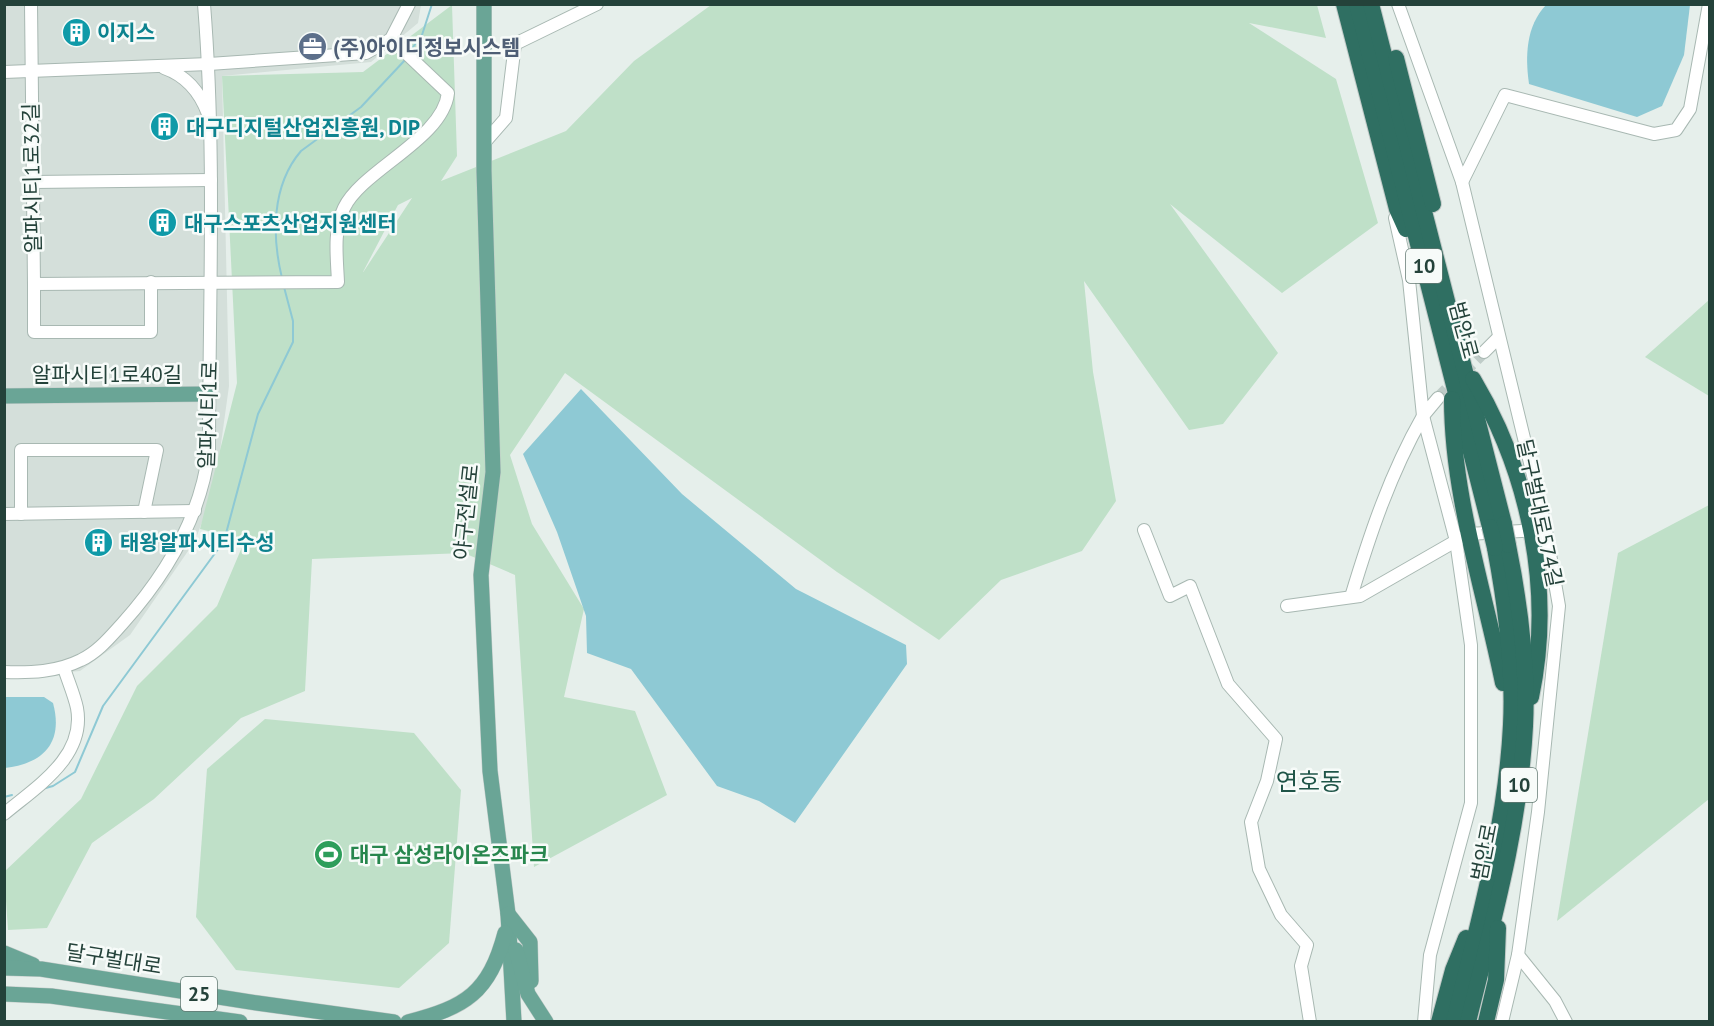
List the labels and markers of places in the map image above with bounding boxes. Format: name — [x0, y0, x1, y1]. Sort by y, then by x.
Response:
building icon: 이지스 — [60, 16, 92, 48]
place label: 이지스 — [97, 19, 155, 46]
office icon: (주)아이디정보시스템 — [296, 31, 328, 63]
place label: (주)아이디정보시스템 — [333, 34, 521, 61]
building icon: 대구디지털산업진흥원, DIP — [149, 111, 181, 143]
place label: 대구디지털산업진흥원, DIP — [186, 114, 420, 141]
building icon: 대구스포츠산업지원센터 — [147, 207, 179, 239]
place label: 대구스포츠산업지원센터 — [184, 210, 397, 237]
building icon: 태왕알파시티수성 — [83, 526, 115, 558]
place label: 태왕알파시티수성 — [120, 529, 275, 556]
sports icon: 대구 삼성라이온즈파크 — [313, 838, 345, 870]
place label: 대구 삼성라이온즈파크 — [350, 841, 549, 868]

